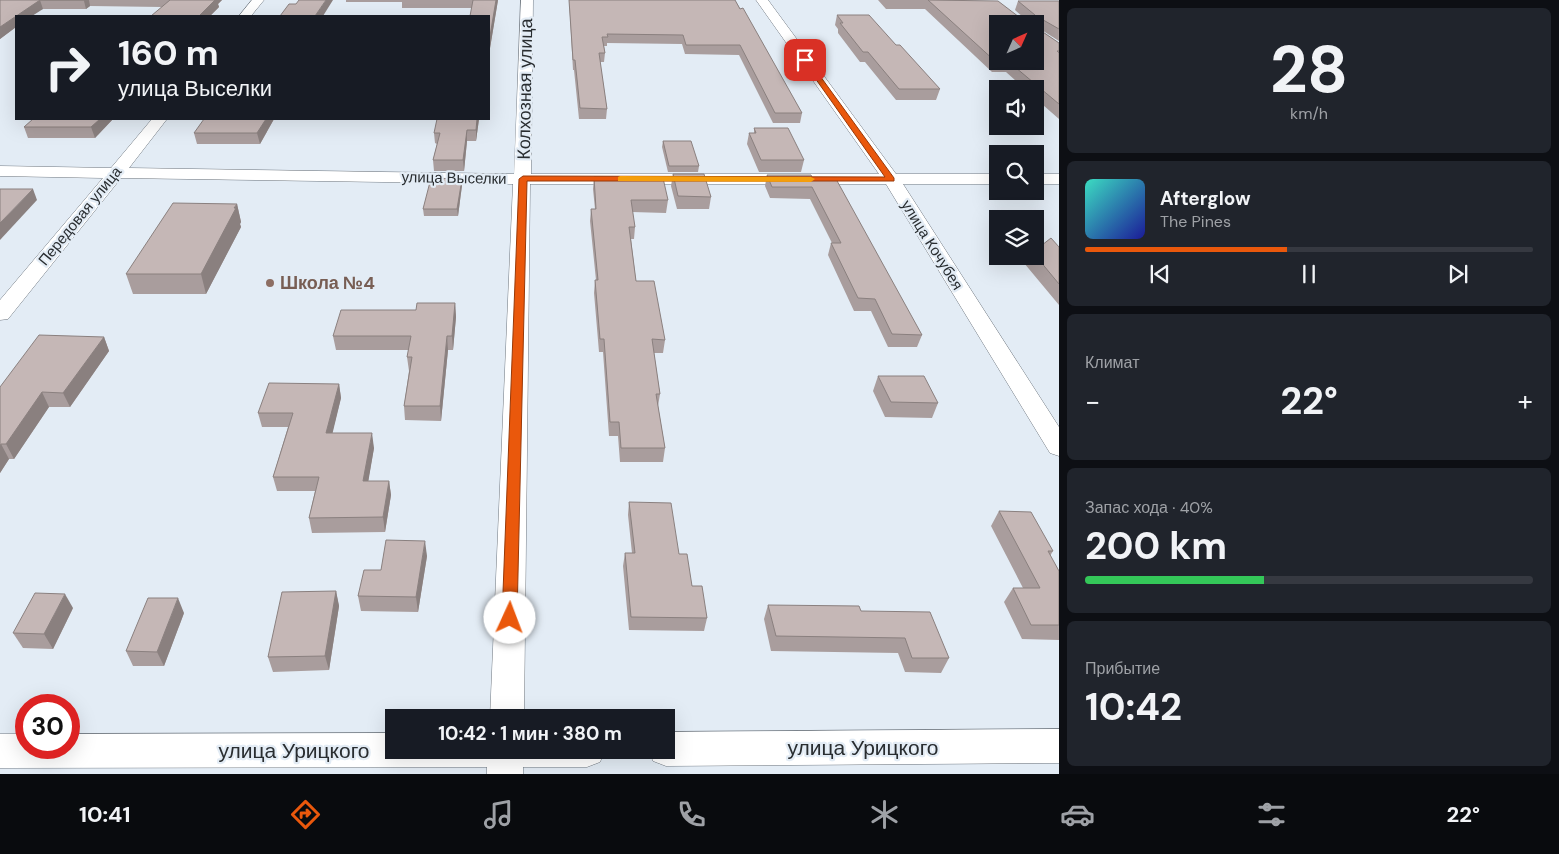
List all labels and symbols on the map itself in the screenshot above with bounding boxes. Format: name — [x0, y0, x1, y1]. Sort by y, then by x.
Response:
north arrow — [989, 15, 1044, 70]
street label: Колхозная улица — [512, 17, 538, 160]
pin — [784, 39, 826, 81]
street label: Передовая улица — [34, 162, 127, 270]
street label: улица Выселки — [401, 167, 507, 189]
street label: улица Кочубея — [896, 196, 968, 294]
place label: Школа №4 — [280, 271, 375, 295]
marker: Школа №4 — [264, 277, 276, 289]
position arrow — [483, 591, 535, 643]
speed limit sign: 30 — [15, 694, 80, 759]
street label: улица Урицкого — [787, 734, 939, 762]
street label: улица Урицкого — [218, 737, 370, 765]

